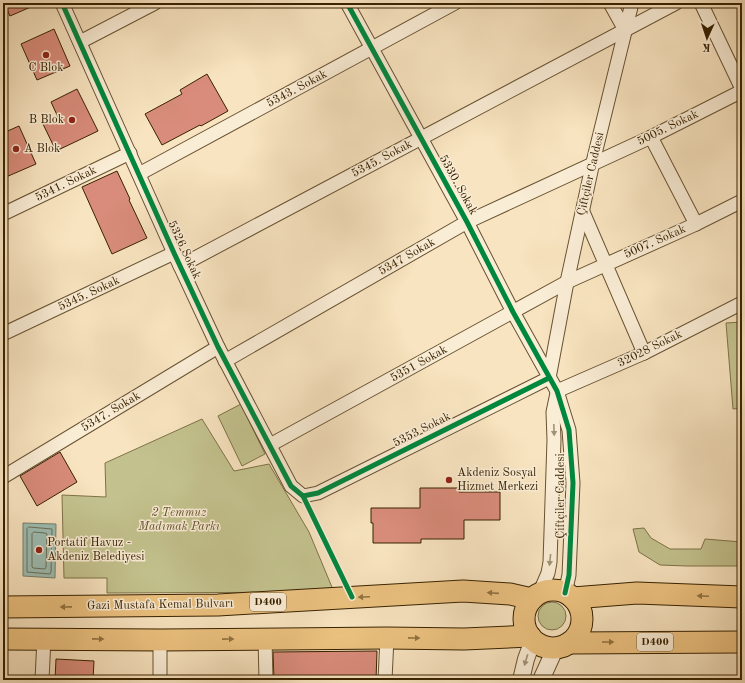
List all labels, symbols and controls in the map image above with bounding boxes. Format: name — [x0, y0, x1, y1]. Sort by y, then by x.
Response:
north arrow — [687, 18, 727, 58]
text: K — [702, 41, 711, 52]
marker: C Blok — [41, 50, 51, 60]
place label: C Blok — [28, 62, 64, 74]
street label: 5343. Sokak — [264, 67, 329, 110]
street label: 5005. Sokak — [635, 107, 700, 148]
place label: B Blok — [29, 114, 64, 126]
marker: B Blok — [67, 115, 77, 125]
street label: Çiftçiler Caddesi — [576, 131, 606, 217]
street label: 5345. Sokak — [349, 137, 414, 180]
place label: A Blok — [24, 143, 60, 155]
marker: A Blok — [11, 144, 21, 154]
street label: 5330. Sokak — [437, 153, 480, 217]
street label: 5341. Sokak — [33, 163, 98, 204]
street label: 5326 Sokak — [165, 218, 204, 281]
street label: 5007. Sokak — [622, 222, 688, 261]
street label: 5347 Sokak — [376, 235, 437, 278]
street label: 5345. Sokak — [56, 274, 122, 313]
street label: 32028 Sokak — [616, 328, 684, 370]
street label: 5351 Sokak — [388, 343, 449, 385]
street label: 5347. Sokak — [79, 389, 143, 434]
street label: 5353 Sokak — [391, 409, 453, 450]
one-way arrow — [551, 424, 557, 437]
street label: Çiftçiler Caddesi — [555, 453, 567, 539]
place label: Akdeniz Sosyal Hizmet Merkezi — [457, 467, 538, 493]
marker: Akdeniz Sosyal Hizmet Merkezi — [444, 475, 454, 485]
park label: 2 Temmuz Madımak Parkı — [137, 507, 220, 533]
place label: Portatif Havuz - Akdeniz Belediyesi — [47, 537, 144, 563]
marker: Portatif Havuz - Akdeniz Belediyesi — [34, 545, 44, 555]
one-way arrow — [547, 554, 553, 566]
one-way arrow — [487, 590, 499, 597]
one-way arrow — [697, 592, 709, 599]
road number: D400 — [250, 593, 286, 611]
one-way arrow — [358, 593, 370, 600]
street label: Gazi Mustafa Kemal Bulvarı — [87, 598, 233, 612]
one-way arrow — [59, 604, 72, 610]
road number: D400 — [637, 633, 673, 651]
one-way arrow — [408, 635, 421, 641]
one-way arrow — [92, 636, 105, 642]
one-way arrow — [222, 636, 235, 642]
one-way arrow — [602, 639, 615, 645]
one-way arrow — [523, 654, 529, 666]

